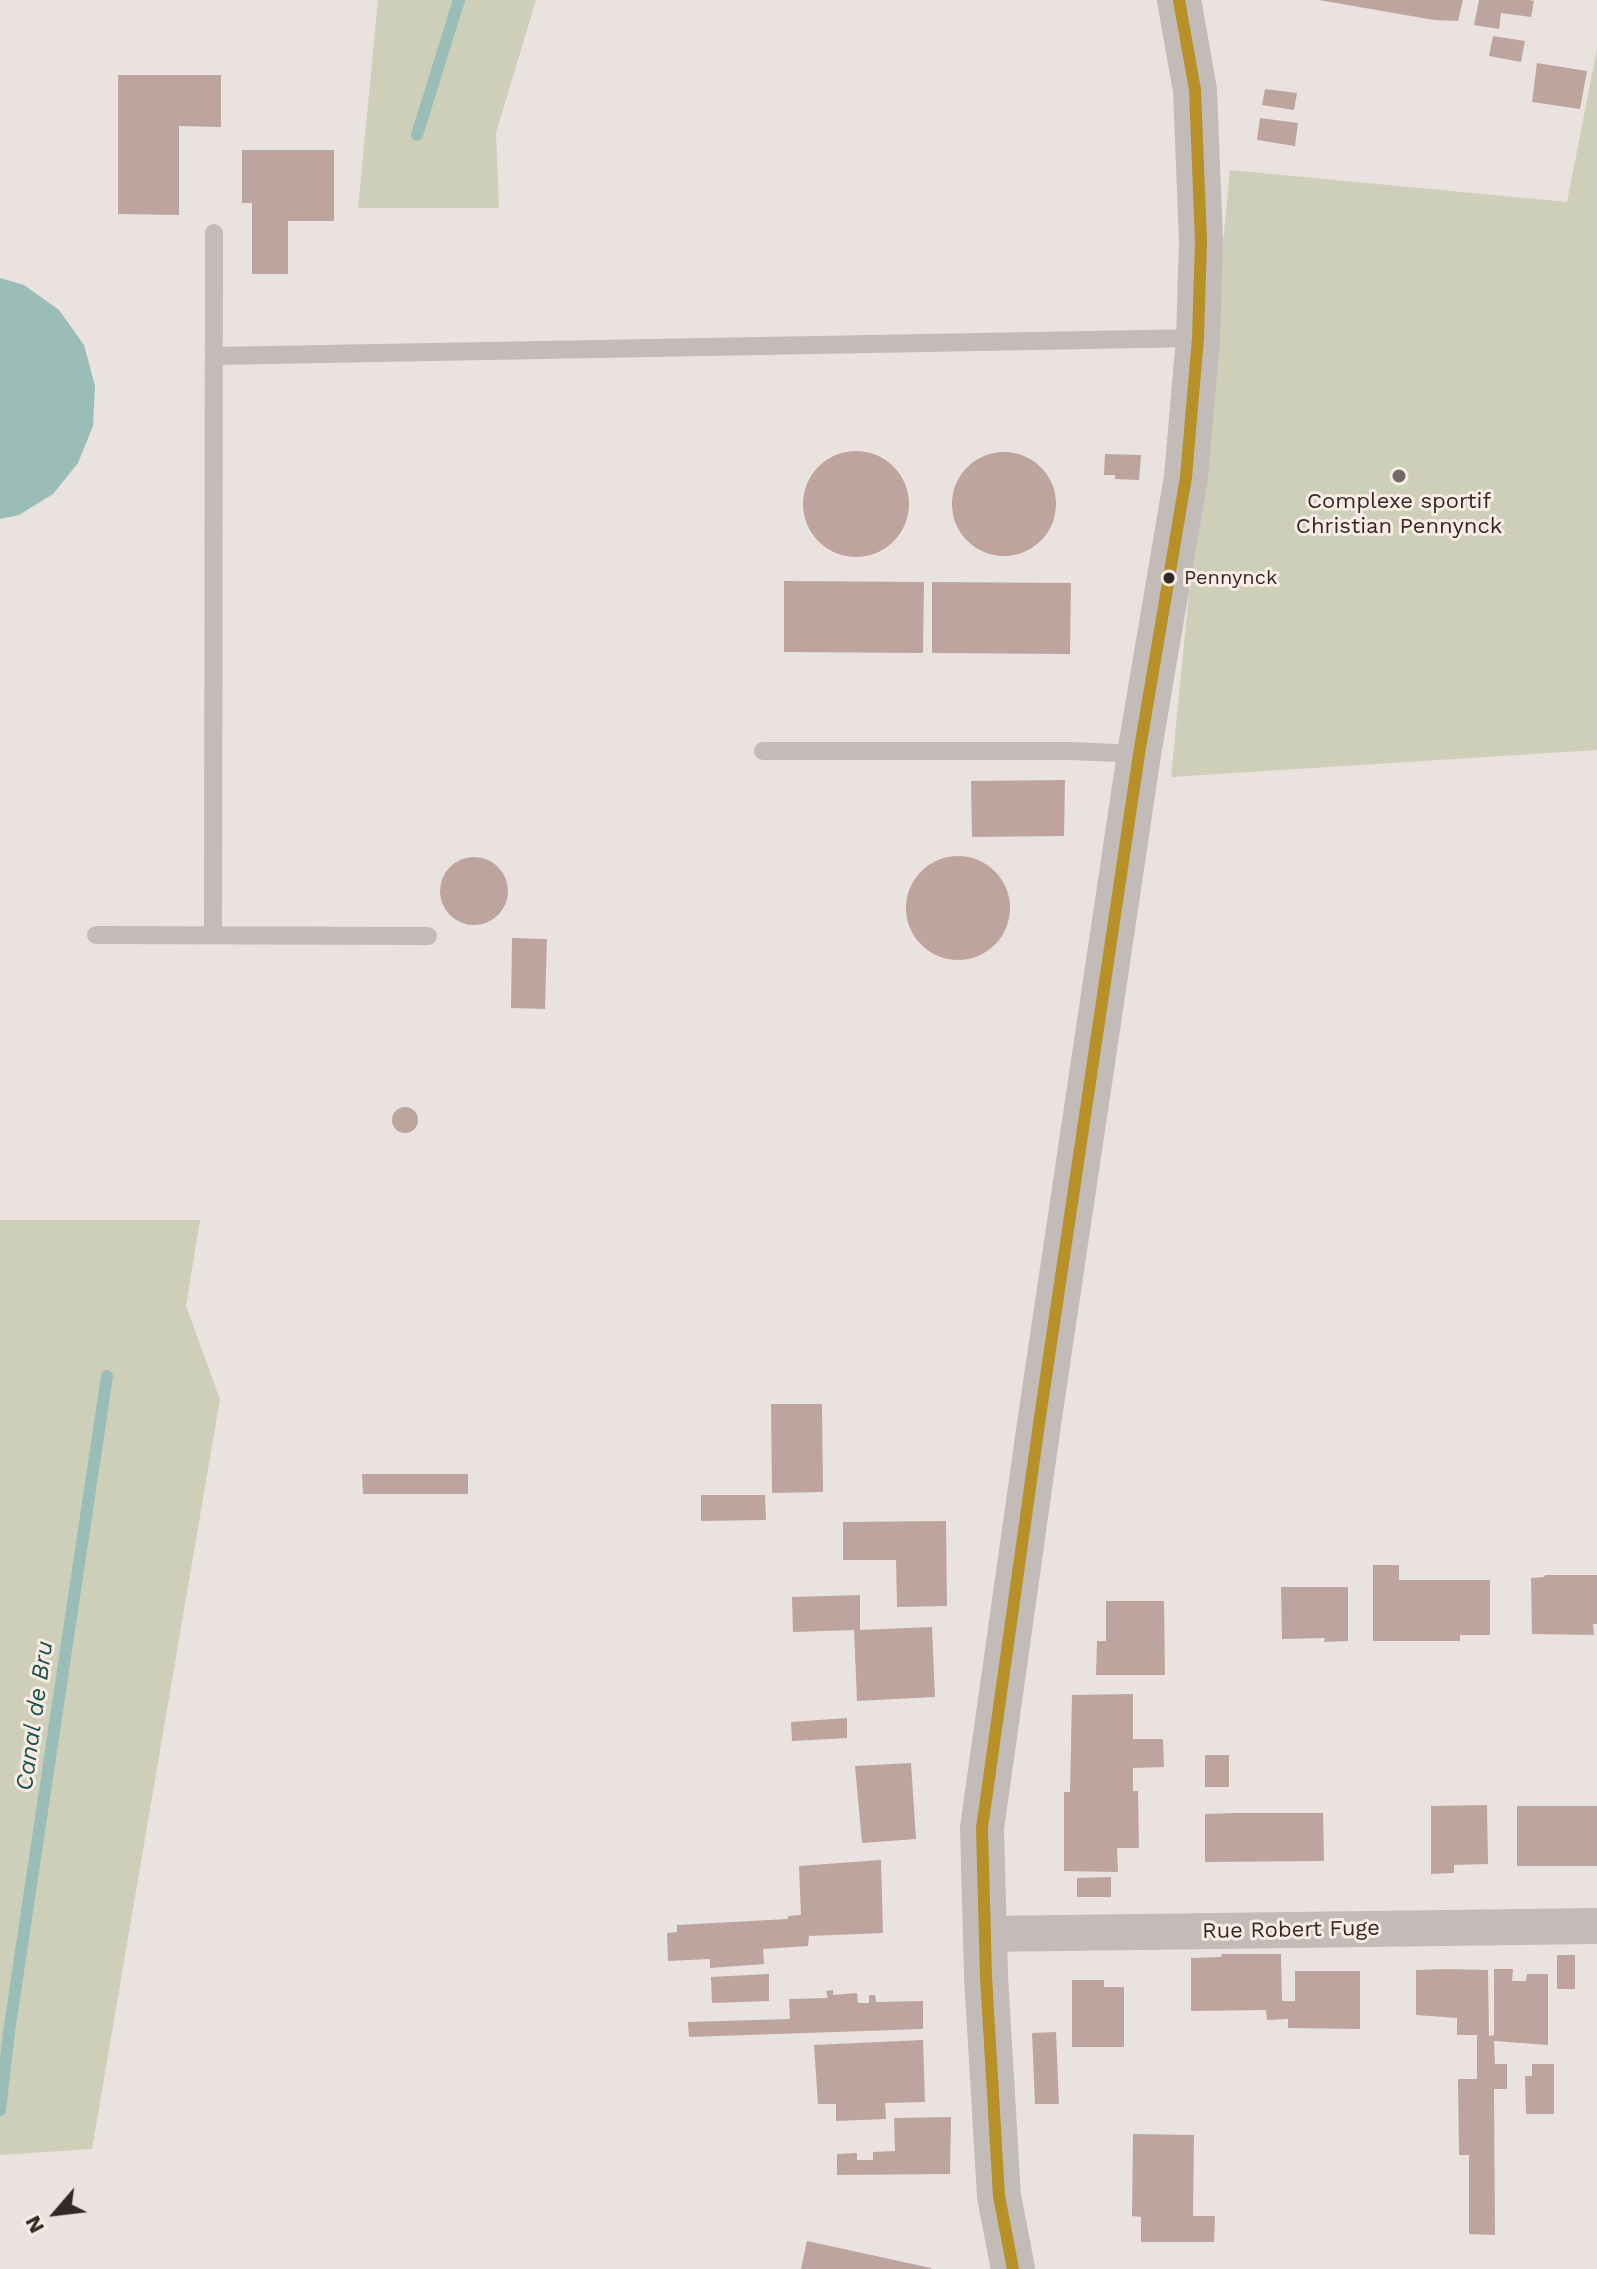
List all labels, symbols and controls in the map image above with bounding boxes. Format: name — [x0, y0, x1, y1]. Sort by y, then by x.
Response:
marker: Complexe sportif Christian Pennynck — [1390, 467, 1408, 485]
place label: Complexe sportif Christian Pennynck — [1296, 489, 1502, 540]
place label: Pennynck — [1184, 566, 1277, 590]
marker: Pennynck — [1161, 570, 1177, 586]
water label: Canal de Bru — [10, 1639, 60, 1793]
street label: Rue Robert Fuge — [1202, 1915, 1380, 1945]
north arrow — [16, 2173, 96, 2253]
text: N — [20, 2211, 49, 2238]

